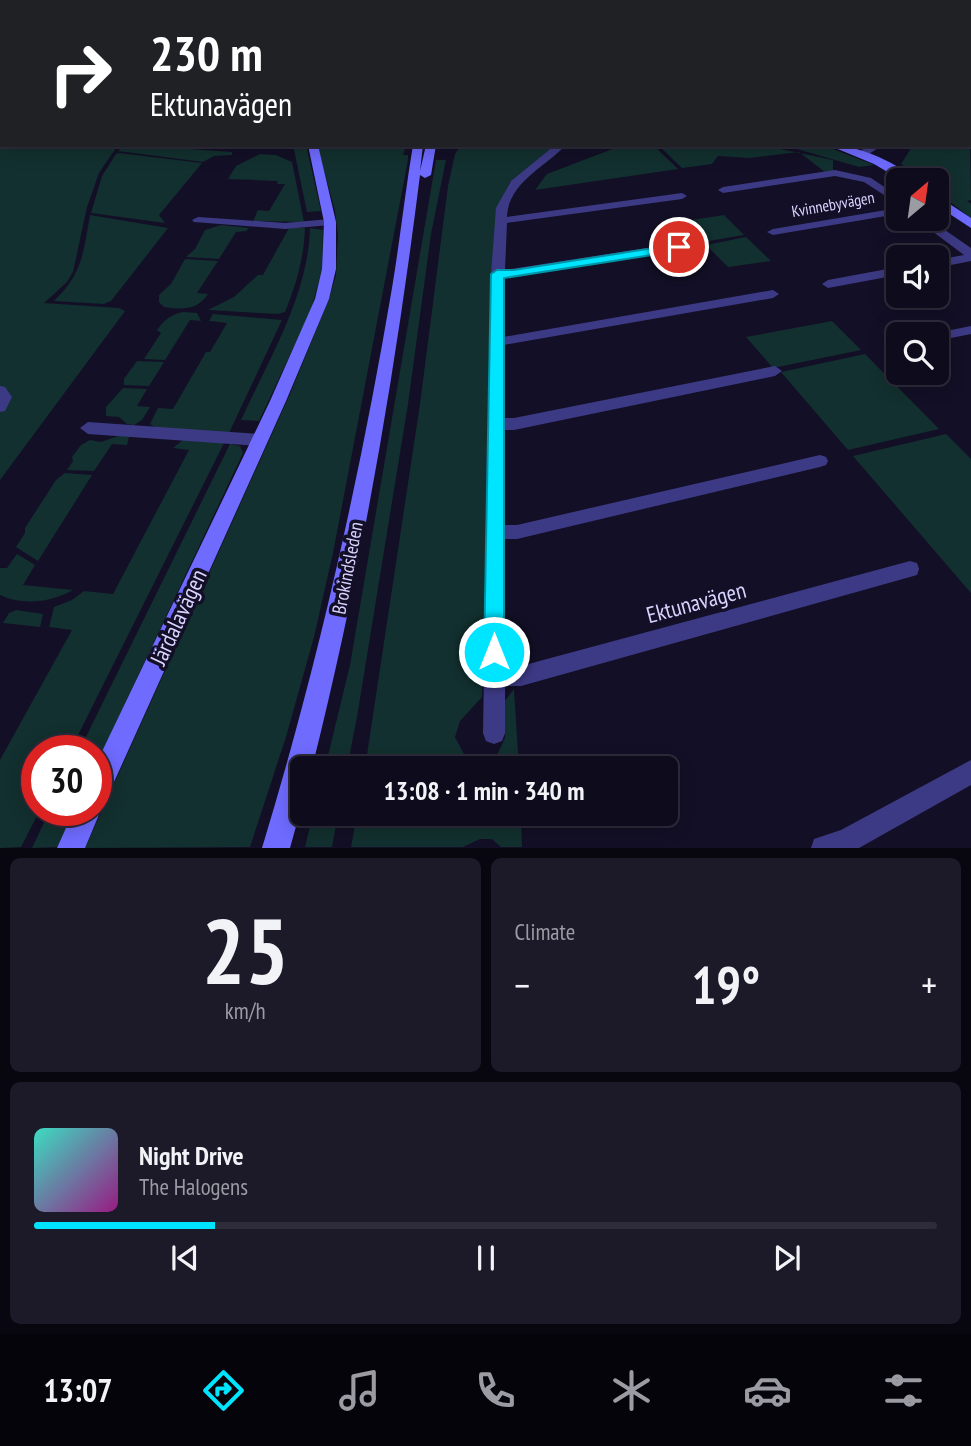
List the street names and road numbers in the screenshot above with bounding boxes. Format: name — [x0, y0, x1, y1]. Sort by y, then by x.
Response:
street label: Kvinnebyvägen — [790, 187, 876, 221]
street label: Brokindsleden — [326, 520, 368, 616]
street label: Järdalavägen — [143, 564, 213, 670]
street label: Ektunavägen — [643, 575, 749, 629]

